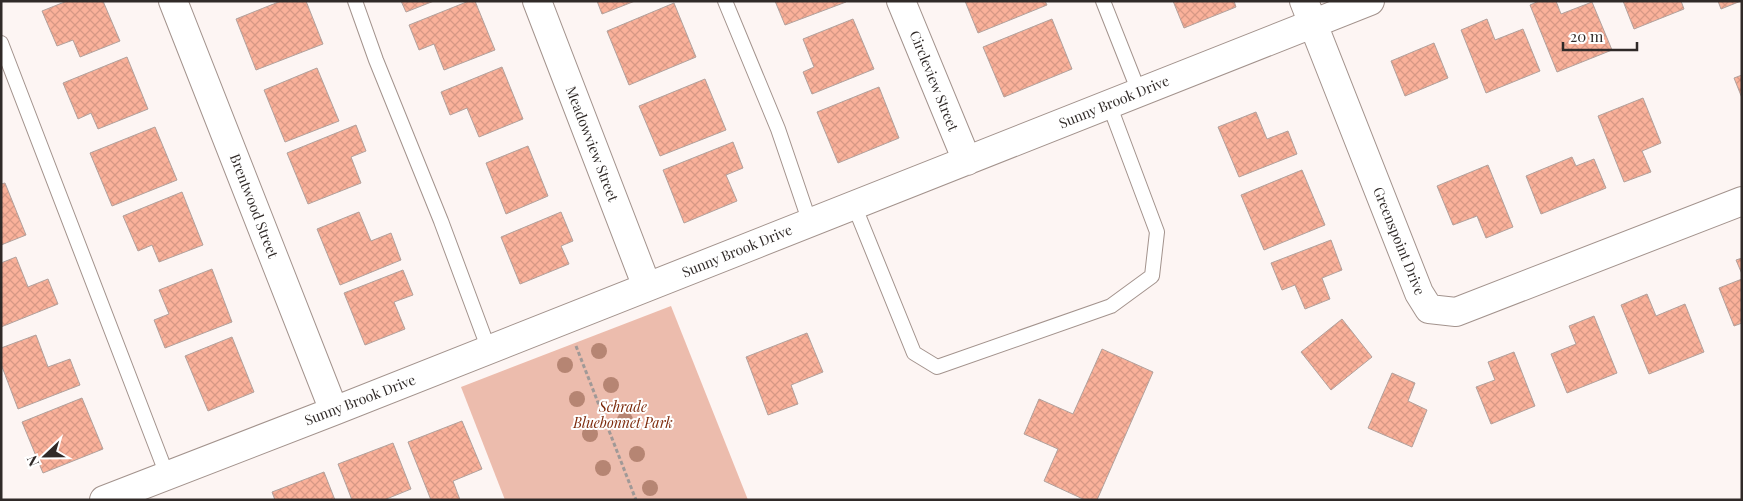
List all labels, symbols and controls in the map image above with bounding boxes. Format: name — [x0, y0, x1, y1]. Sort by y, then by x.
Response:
scale bar — [1563, 20, 1637, 52]
text: 20 m — [1570, 26, 1604, 46]
street label: Circleview Street — [906, 28, 964, 135]
street label: Sunny Brook Drive — [1056, 71, 1172, 132]
street label: Meadowview Street — [562, 83, 624, 205]
street label: Brentwood Street — [226, 151, 283, 262]
street label: Greenspoint Drive — [1369, 184, 1430, 298]
street label: Sunny Brook Drive — [679, 220, 795, 281]
street label: Sunny Brook Drive — [302, 370, 418, 429]
park label: Schrade Bluebonnet Park — [572, 397, 673, 432]
north arrow — [20, 431, 70, 481]
text: N — [22, 453, 43, 469]

